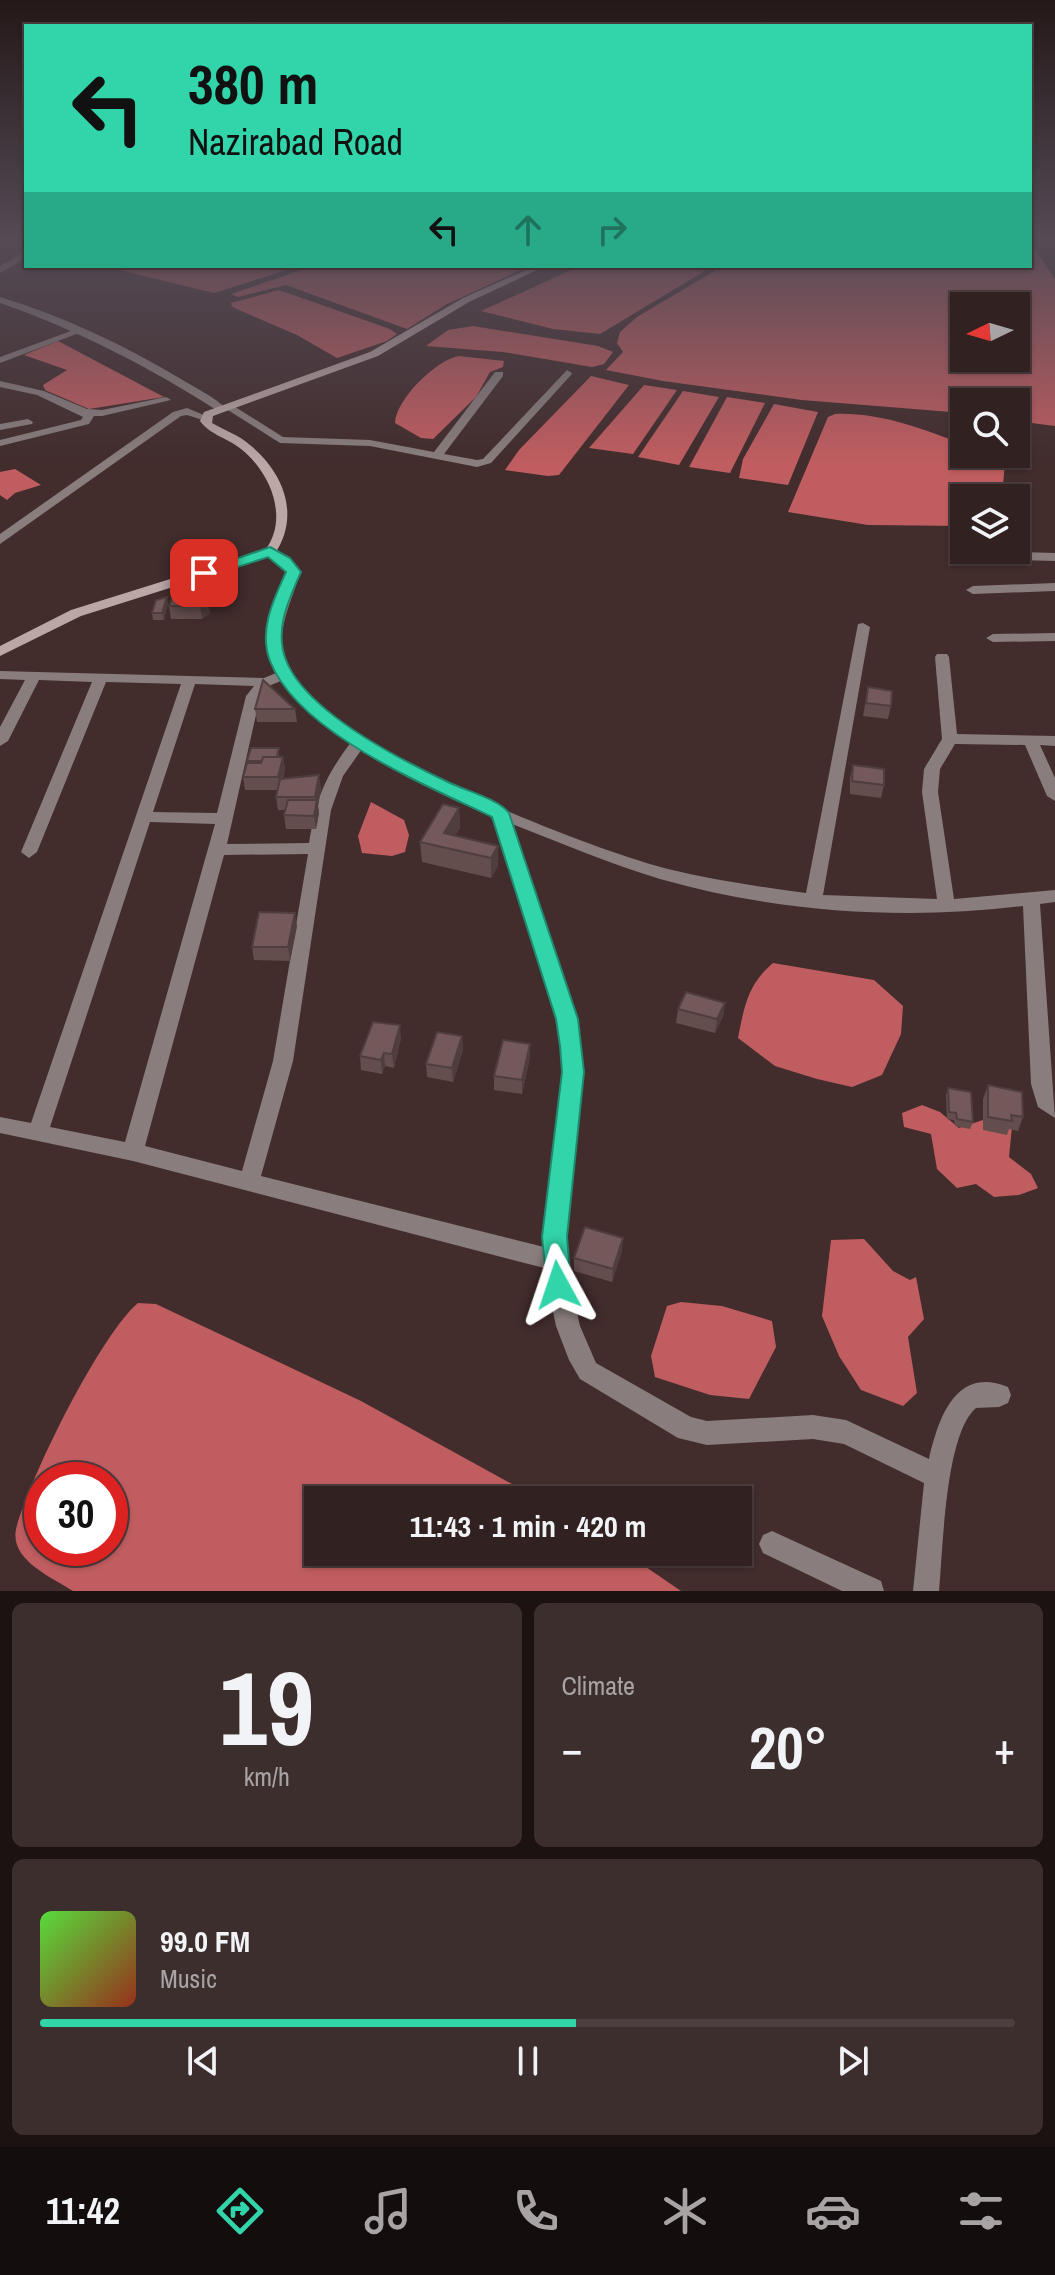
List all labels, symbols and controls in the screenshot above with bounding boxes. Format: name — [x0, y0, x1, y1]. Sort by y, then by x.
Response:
text: 380 m — [188, 46, 318, 121]
icon: left — [56, 56, 160, 160]
text: Nazirabad Road — [188, 118, 403, 166]
icon: left — [422, 208, 466, 252]
icon: ahead — [506, 208, 550, 252]
icon: right — [590, 208, 634, 252]
north arrow — [950, 292, 1030, 372]
map controls — [950, 292, 1030, 564]
button: search — [950, 388, 1030, 468]
button: layers — [950, 484, 1030, 564]
pin — [170, 539, 238, 607]
icon: arrive — [182, 551, 226, 595]
position arrow — [516, 1243, 600, 1327]
speed limit sign: 30 — [24, 1462, 128, 1566]
text: 11:43 · 1 min · 420 m — [410, 1506, 646, 1546]
text: 19 — [219, 1637, 314, 1777]
text: Climate — [562, 1668, 635, 1703]
text: 20° — [749, 1707, 828, 1788]
text: − — [562, 1718, 583, 1778]
text: + — [994, 1718, 1015, 1778]
text: km/h — [244, 1759, 290, 1794]
text: 99.0 FM — [160, 1921, 250, 1961]
text: Music — [160, 1961, 217, 1996]
icon: previous — [181, 2039, 225, 2083]
icon: pause — [506, 2039, 550, 2083]
icon: next — [831, 2039, 875, 2083]
icon: directions — [212, 2183, 268, 2239]
icon: music — [360, 2183, 416, 2239]
icon: phone — [508, 2183, 564, 2239]
icon: climate — [657, 2183, 713, 2239]
icon: car — [805, 2183, 861, 2239]
icon: filters — [953, 2183, 1009, 2239]
text: 11:42 — [46, 2187, 120, 2235]

